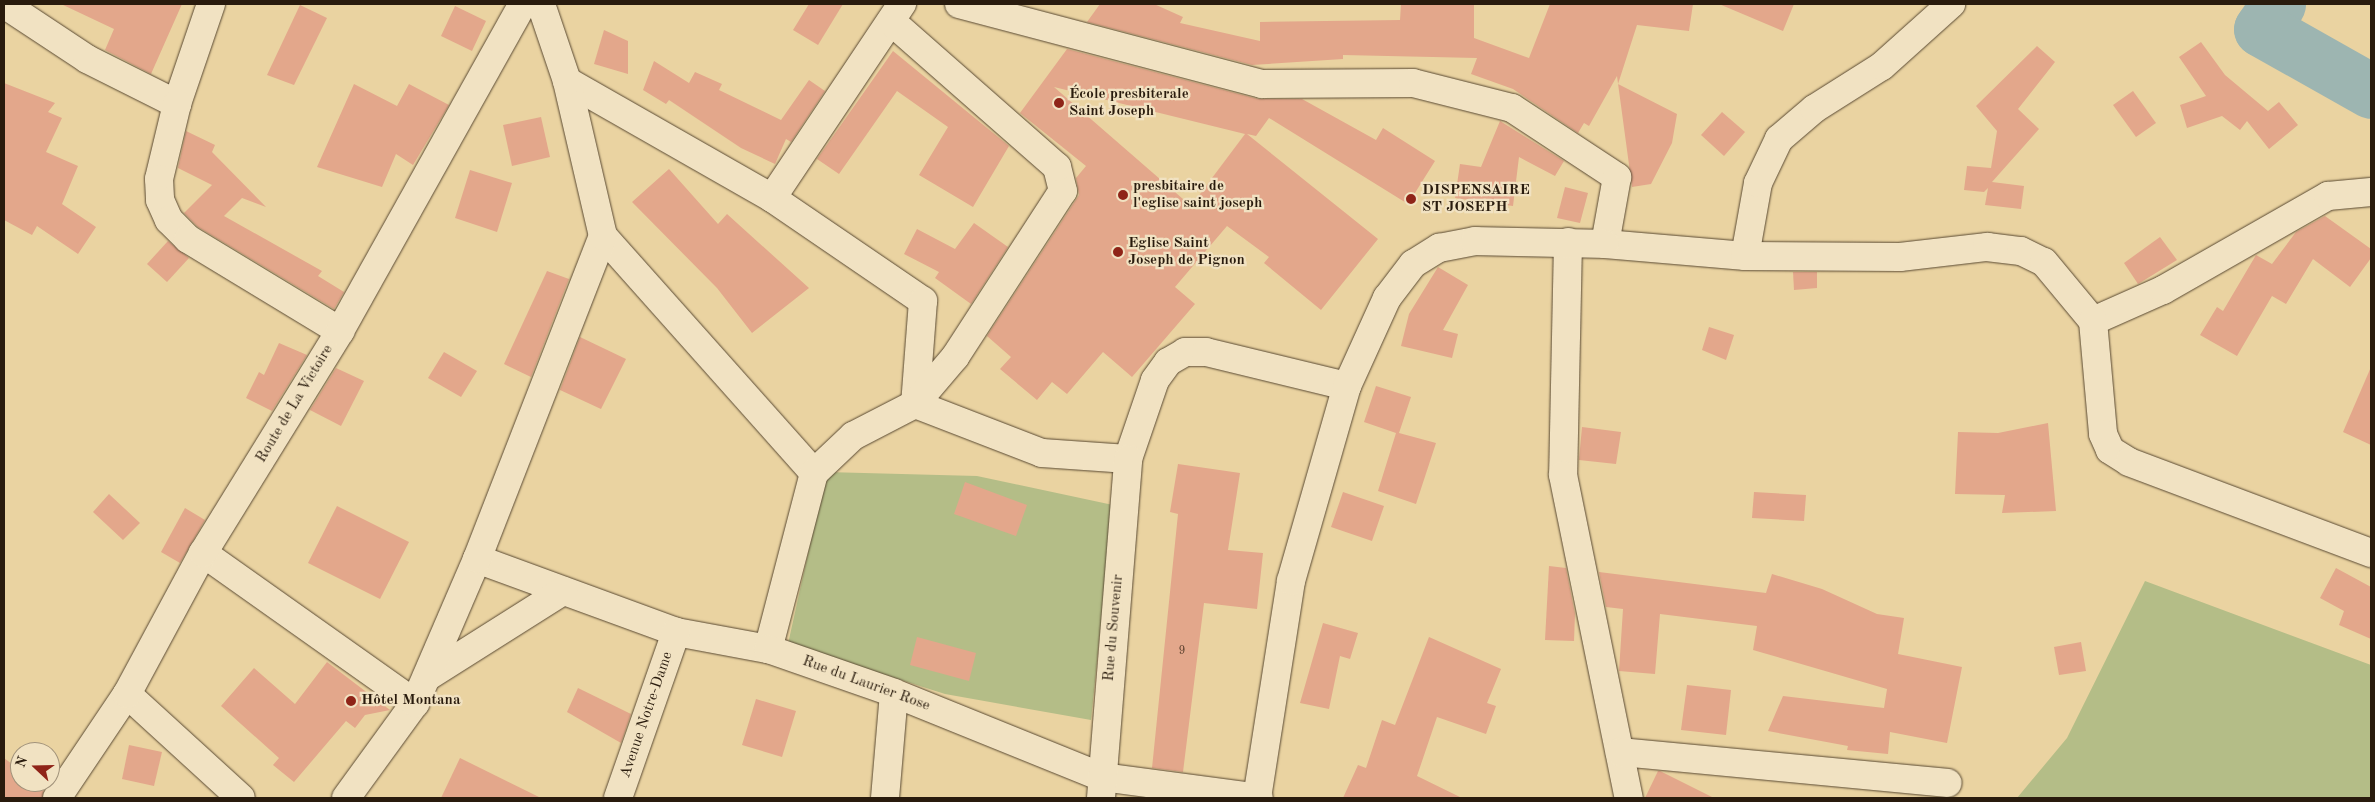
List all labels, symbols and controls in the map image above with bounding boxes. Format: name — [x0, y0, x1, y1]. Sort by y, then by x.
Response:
place label: École presbiterale Saint Joseph — [1069, 85, 1189, 120]
marker: École presbiterale Saint Joseph — [1053, 97, 1065, 109]
place label: presbitaire de l'eglise saint joseph — [1133, 177, 1262, 212]
place label: DISPENSAIRE ST JOSEPH — [1422, 181, 1530, 216]
marker: presbitaire de l'eglise saint joseph — [1117, 189, 1129, 201]
marker: DISPENSAIRE ST JOSEPH — [1404, 192, 1418, 206]
place label: Eglise Saint Joseph de Pignon — [1128, 234, 1245, 269]
marker: Eglise Saint Joseph de Pignon — [1112, 246, 1124, 258]
street label: Route de La Victoire — [253, 342, 337, 466]
street label: Rue du Souvenir — [1100, 574, 1128, 682]
house number: 9 — [1179, 645, 1185, 659]
street label: Avenue Notre-Dame — [617, 649, 677, 781]
street label: Rue du Laurier Rose — [800, 653, 932, 715]
place label: Hôtel Montana — [361, 692, 461, 710]
marker: Hôtel Montana — [345, 695, 357, 707]
north arrow — [10, 742, 60, 792]
text: N — [13, 754, 30, 769]

